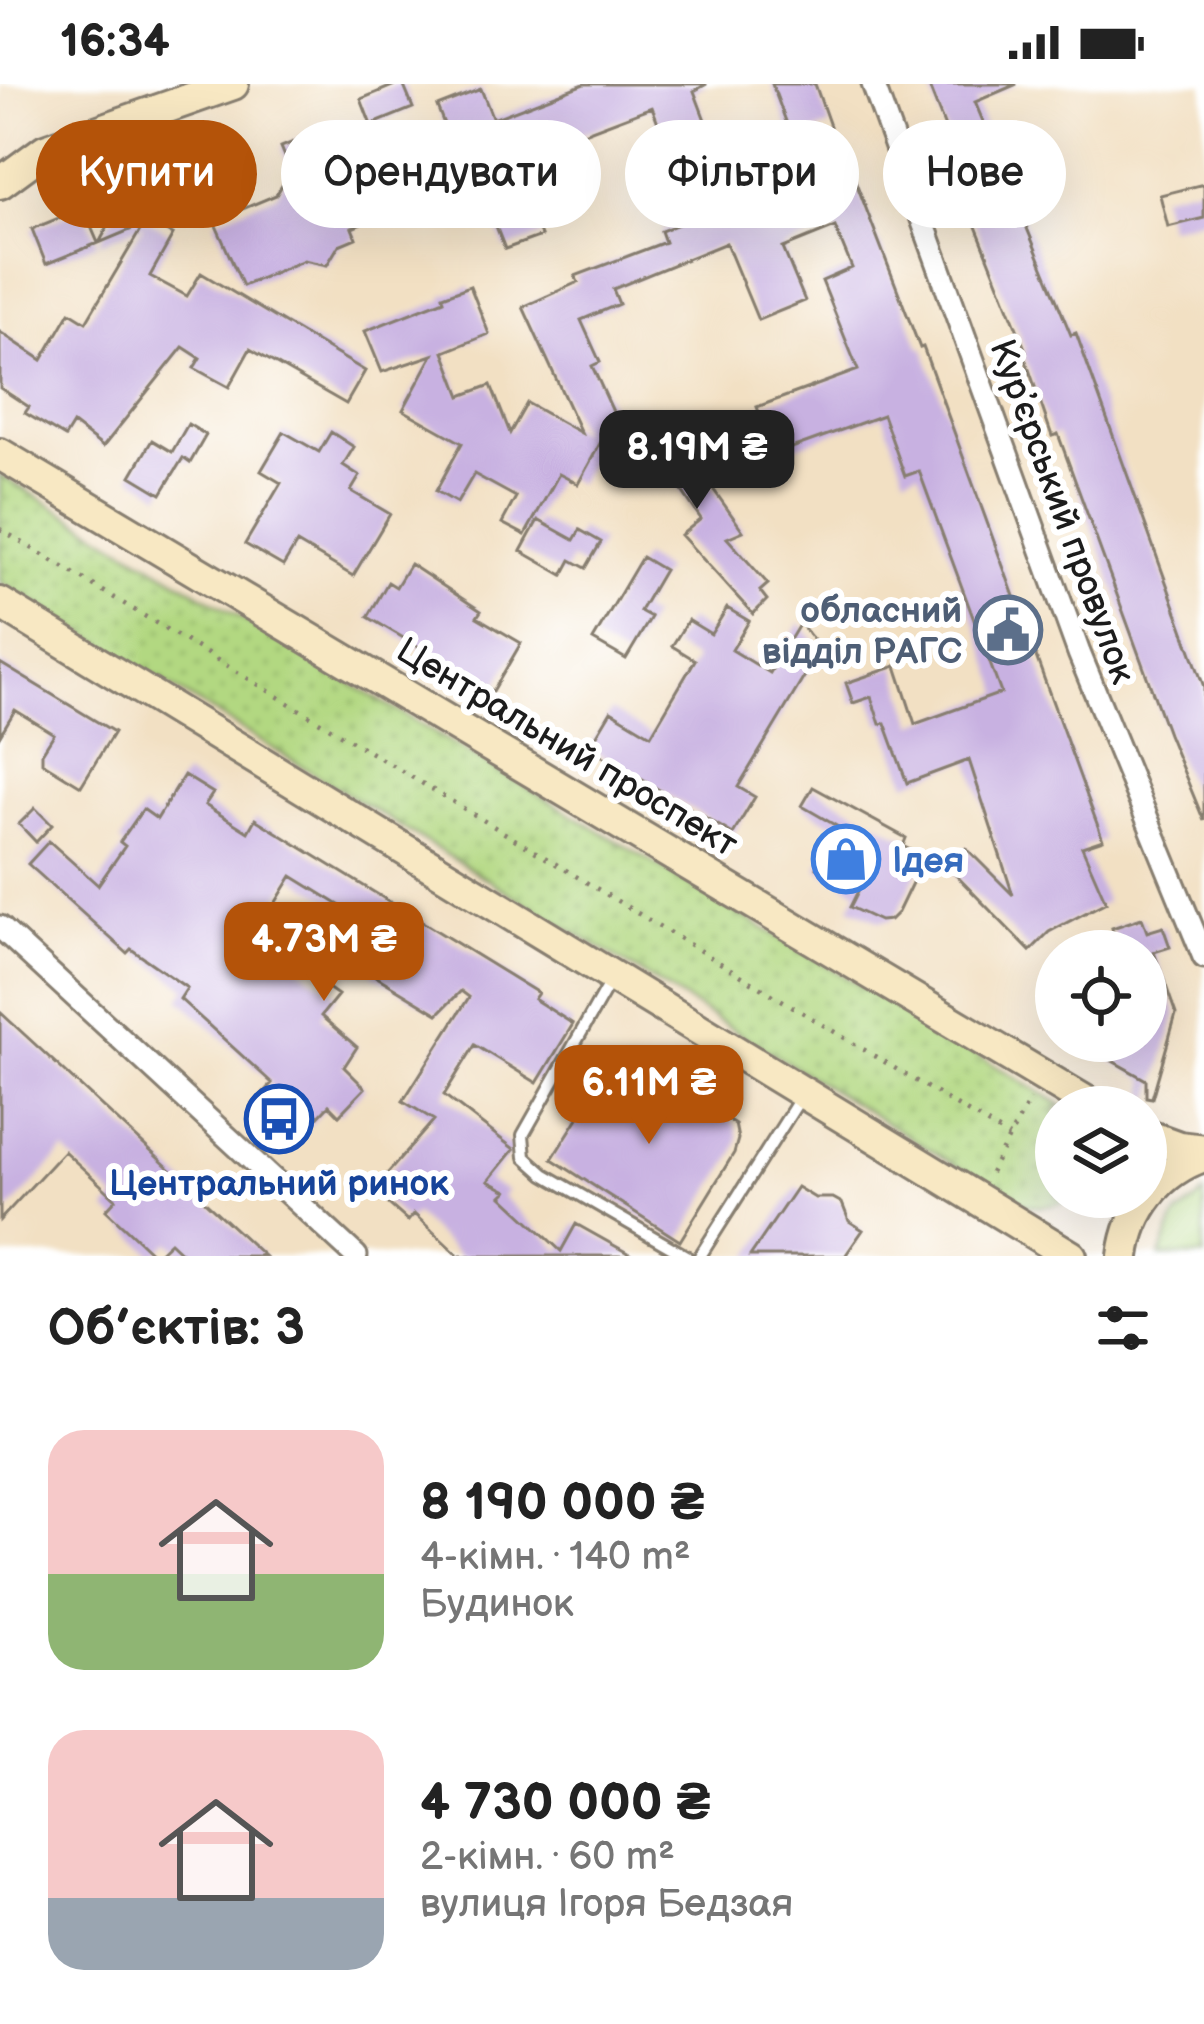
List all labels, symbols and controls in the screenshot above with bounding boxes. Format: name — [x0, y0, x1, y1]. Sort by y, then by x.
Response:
text: 16:34 — [60, 15, 170, 70]
chip: Купити — [36, 120, 257, 228]
chip: Орендувати — [281, 120, 601, 228]
chip: Фільтри — [625, 120, 859, 228]
chip: Нове — [883, 120, 1066, 228]
street label: Курʼєрський провулок — [979, 334, 1144, 690]
pin: 8.19M ₴ — [586, 410, 808, 512]
text: 8.19M ₴ — [626, 425, 768, 472]
place label: обласний відділ РАГС — [762, 590, 962, 674]
public building icon: обласний відділ РАГС — [973, 595, 1043, 665]
street label: Центральний проспект — [389, 629, 745, 867]
shop icon: Ідея — [811, 824, 881, 894]
place label: Ідея — [892, 840, 964, 883]
pin: 4.73M ₴ — [213, 902, 435, 1004]
text: 4.73M ₴ — [251, 917, 397, 964]
map controls — [1035, 930, 1167, 1218]
button: locate — [1035, 930, 1167, 1062]
pin: 6.11M ₴ — [538, 1045, 760, 1147]
text: 6.11M ₴ — [581, 1060, 717, 1107]
bus stop icon: Центральний ринок — [244, 1084, 314, 1154]
button: layers — [1035, 1086, 1167, 1218]
place label: Центральний ринок — [109, 1163, 449, 1206]
icon: filters — [1090, 1295, 1156, 1361]
text: Об’єктів: 3 — [48, 1298, 305, 1359]
text: 8 190 000 ₴ — [420, 1473, 704, 1534]
icon: home — [144, 1478, 288, 1622]
text: 4-кімн. · 140 m² — [420, 1534, 691, 1581]
text: Будинок — [420, 1581, 574, 1628]
text: 4 730 000 ₴ — [420, 1773, 710, 1834]
icon: home — [144, 1778, 288, 1922]
text: 2-кімн. · 60 m² — [420, 1834, 675, 1881]
text: вулиця Ігоря Бедзая — [420, 1881, 793, 1928]

